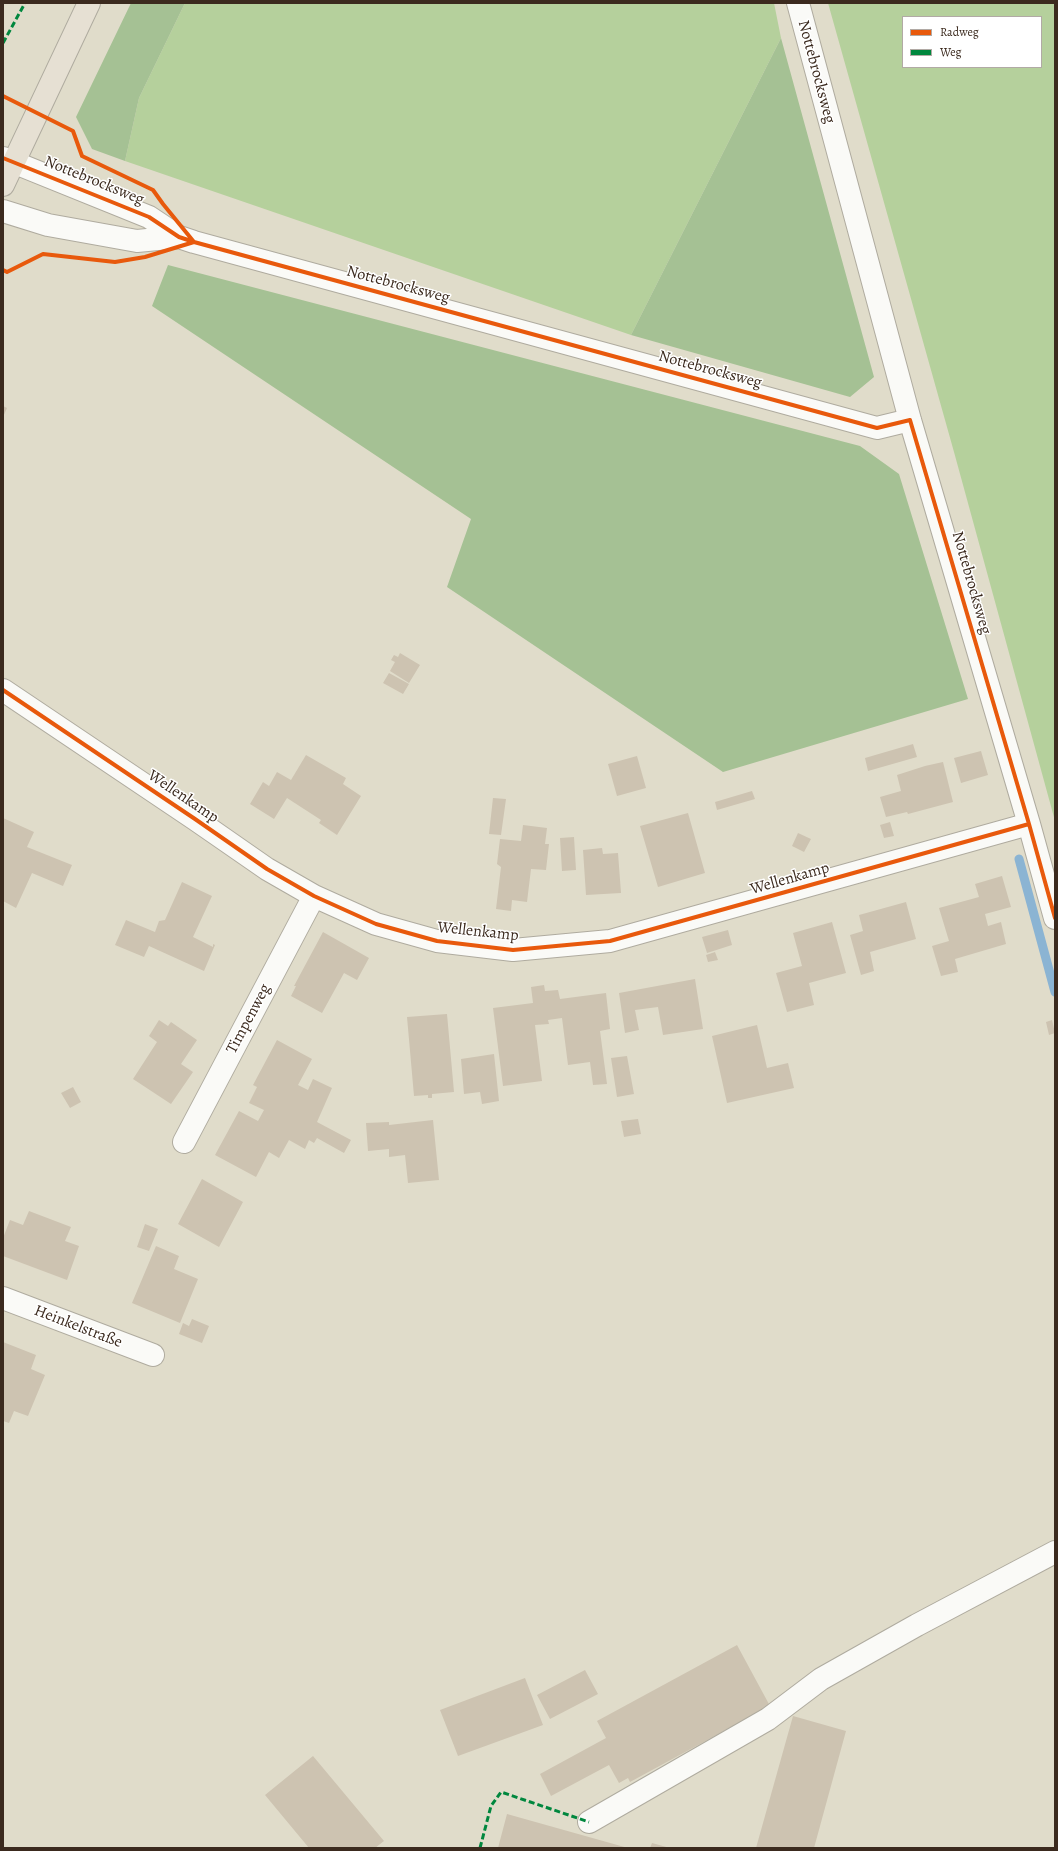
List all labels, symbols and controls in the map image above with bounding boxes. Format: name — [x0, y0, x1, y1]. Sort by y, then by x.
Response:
legend — [902, 16, 1042, 68]
street label: Nottebrocksweg — [793, 18, 839, 126]
text: Radweg — [940, 24, 979, 40]
text: Weg — [940, 44, 962, 60]
street label: Nottebrocksweg — [41, 152, 147, 210]
street label: Nottebrocksweg — [344, 262, 452, 308]
street label: Nottebrocksweg — [656, 347, 764, 393]
street label: Nottebrocksweg — [947, 529, 995, 637]
street label: Wellenkamp — [144, 766, 222, 828]
street label: Wellenkamp — [748, 859, 832, 899]
street label: Wellenkamp — [436, 918, 520, 946]
street label: Timpenweg — [223, 981, 275, 1057]
street label: Heinkelstraße — [31, 1301, 125, 1353]

